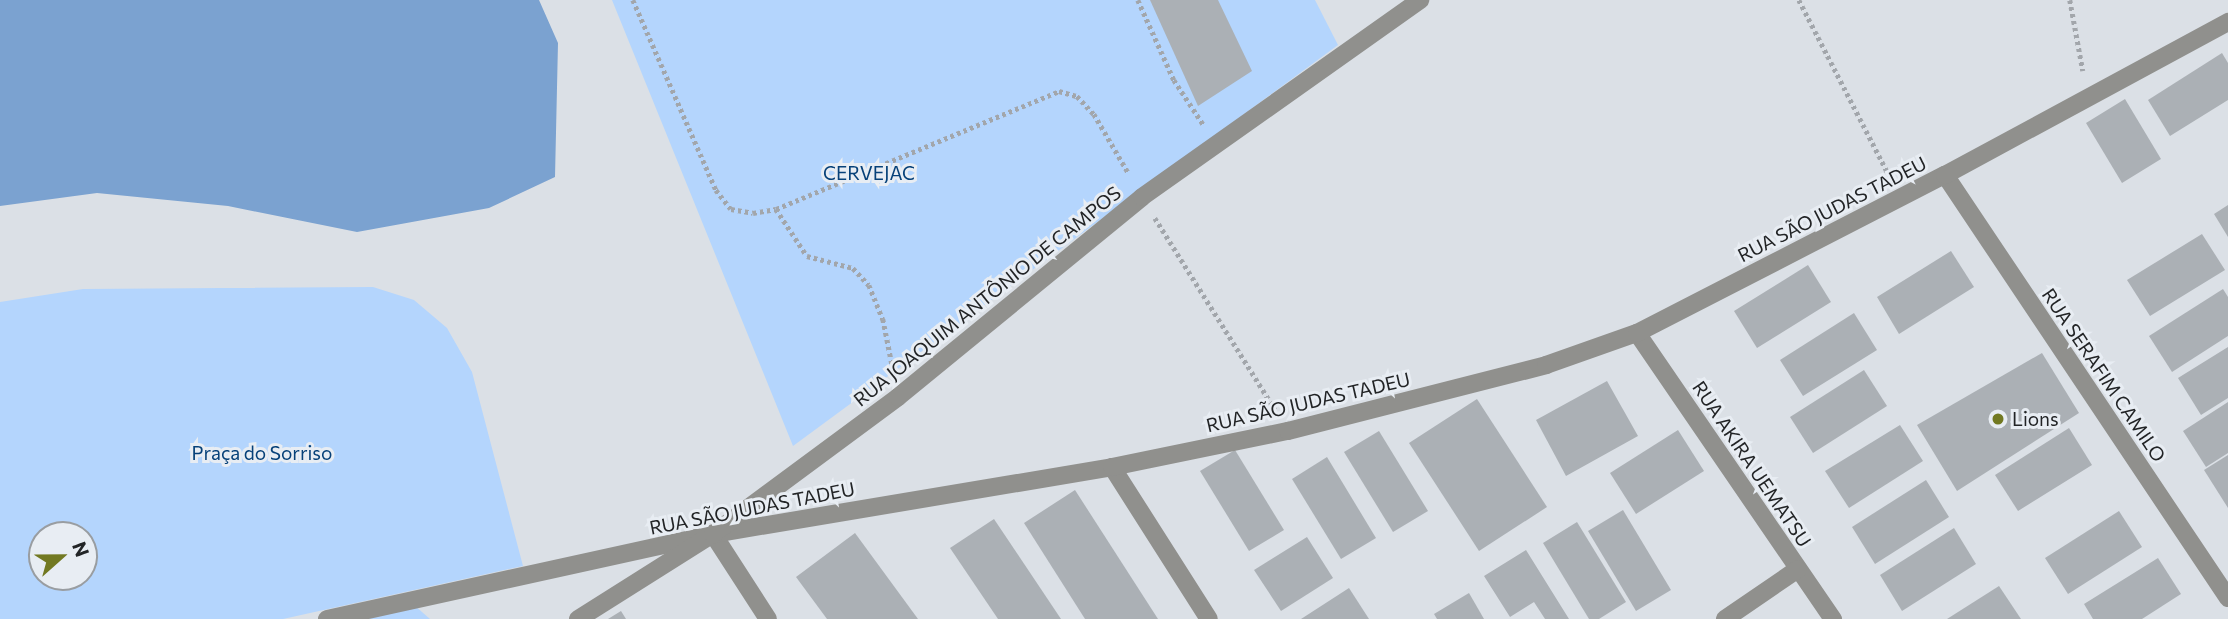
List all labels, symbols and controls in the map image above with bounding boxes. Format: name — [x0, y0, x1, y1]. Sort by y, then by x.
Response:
street label: RUA SÃO JUDAS TADEU — [1734, 151, 1930, 267]
park label: CERVEJAC — [823, 162, 915, 184]
street label: RUA JOAQUIM ANTÔNIO DE CAMPOS — [849, 181, 1125, 411]
street label: RUA SERAFIM CAMILO — [2037, 284, 2171, 466]
street label: RUA SÃO JUDAS TADEU — [1204, 367, 1412, 437]
street label: RUA AKIRA UEMATSU — [1688, 377, 1816, 551]
place label: Lions — [2012, 408, 2059, 430]
marker: Lions — [1990, 411, 2006, 427]
park label: Praça do Sorriso — [192, 442, 332, 464]
street label: RUA SÃO JUDAS TADEU — [647, 477, 857, 539]
north arrow — [28, 521, 98, 591]
text: N — [68, 538, 94, 560]

